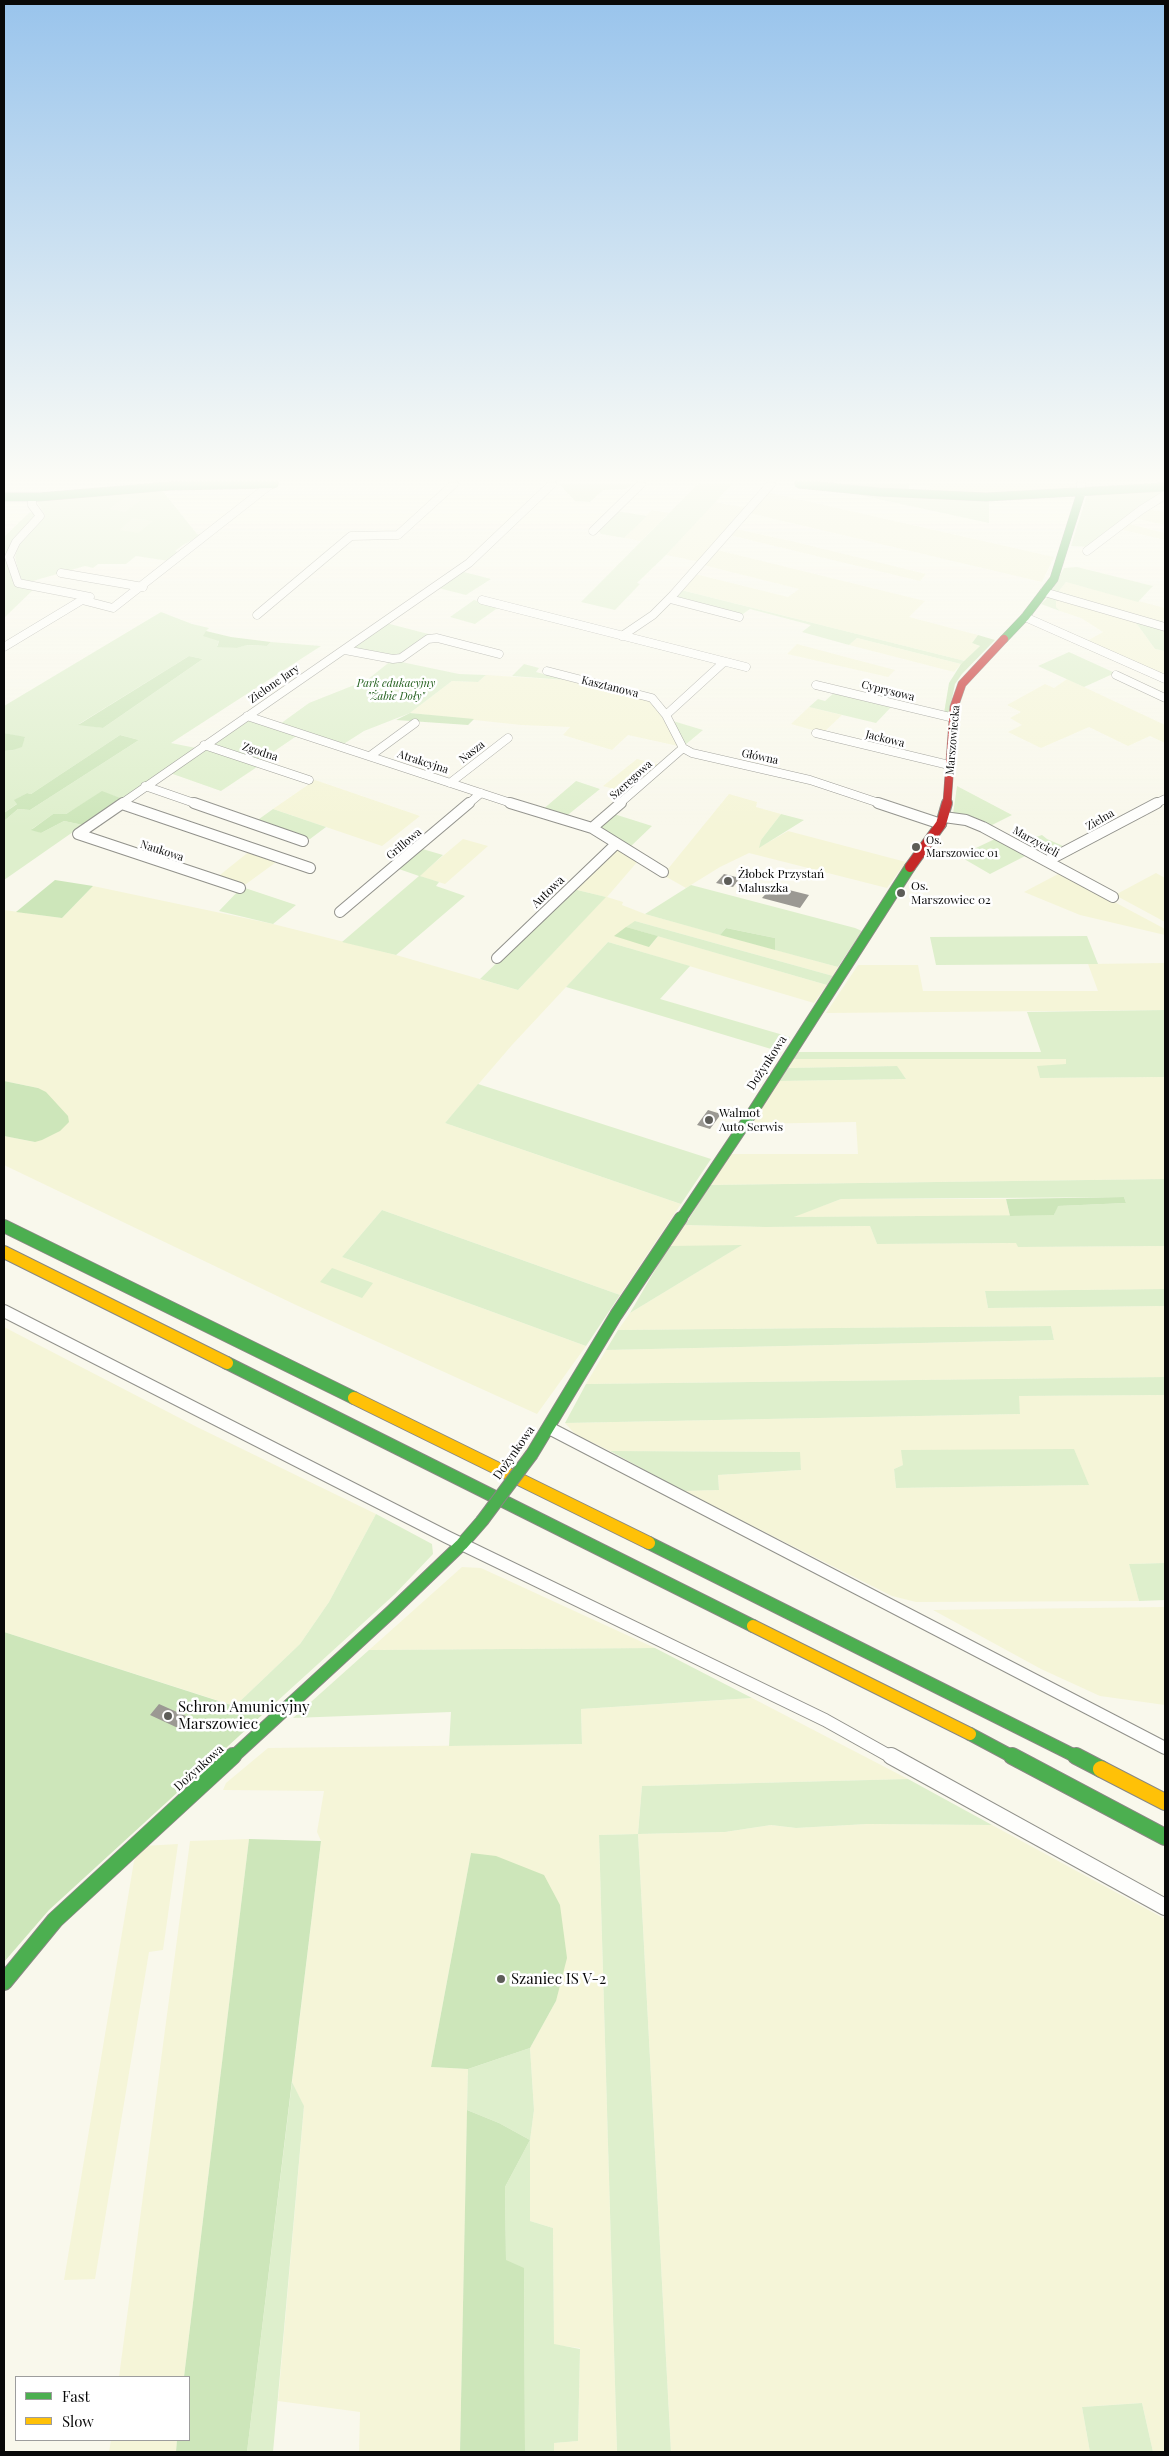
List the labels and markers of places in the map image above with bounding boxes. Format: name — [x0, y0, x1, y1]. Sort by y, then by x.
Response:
place label: Os. Marszowiec 01 — [926, 834, 998, 860]
marker: Os. Marszowiec 01 — [910, 841, 922, 853]
place label: Żłobek Przystań Maluszka — [738, 867, 824, 895]
marker: Żłobek Przystań Maluszka — [722, 875, 734, 887]
place label: Os. Marszowiec 02 — [911, 879, 991, 907]
marker: Os. Marszowiec 02 — [895, 887, 907, 899]
place label: Walmot Auto Serwis — [719, 1106, 783, 1134]
marker: Walmot Auto Serwis — [703, 1114, 715, 1126]
place label: Schron Amunicyjny Marszowiec — [178, 1698, 310, 1733]
marker: Schron Amunicyjny Marszowiec — [162, 1710, 174, 1722]
place label: Szaniec IS V-2 — [511, 1970, 606, 1988]
marker: Szaniec IS V-2 — [495, 1973, 507, 1985]

